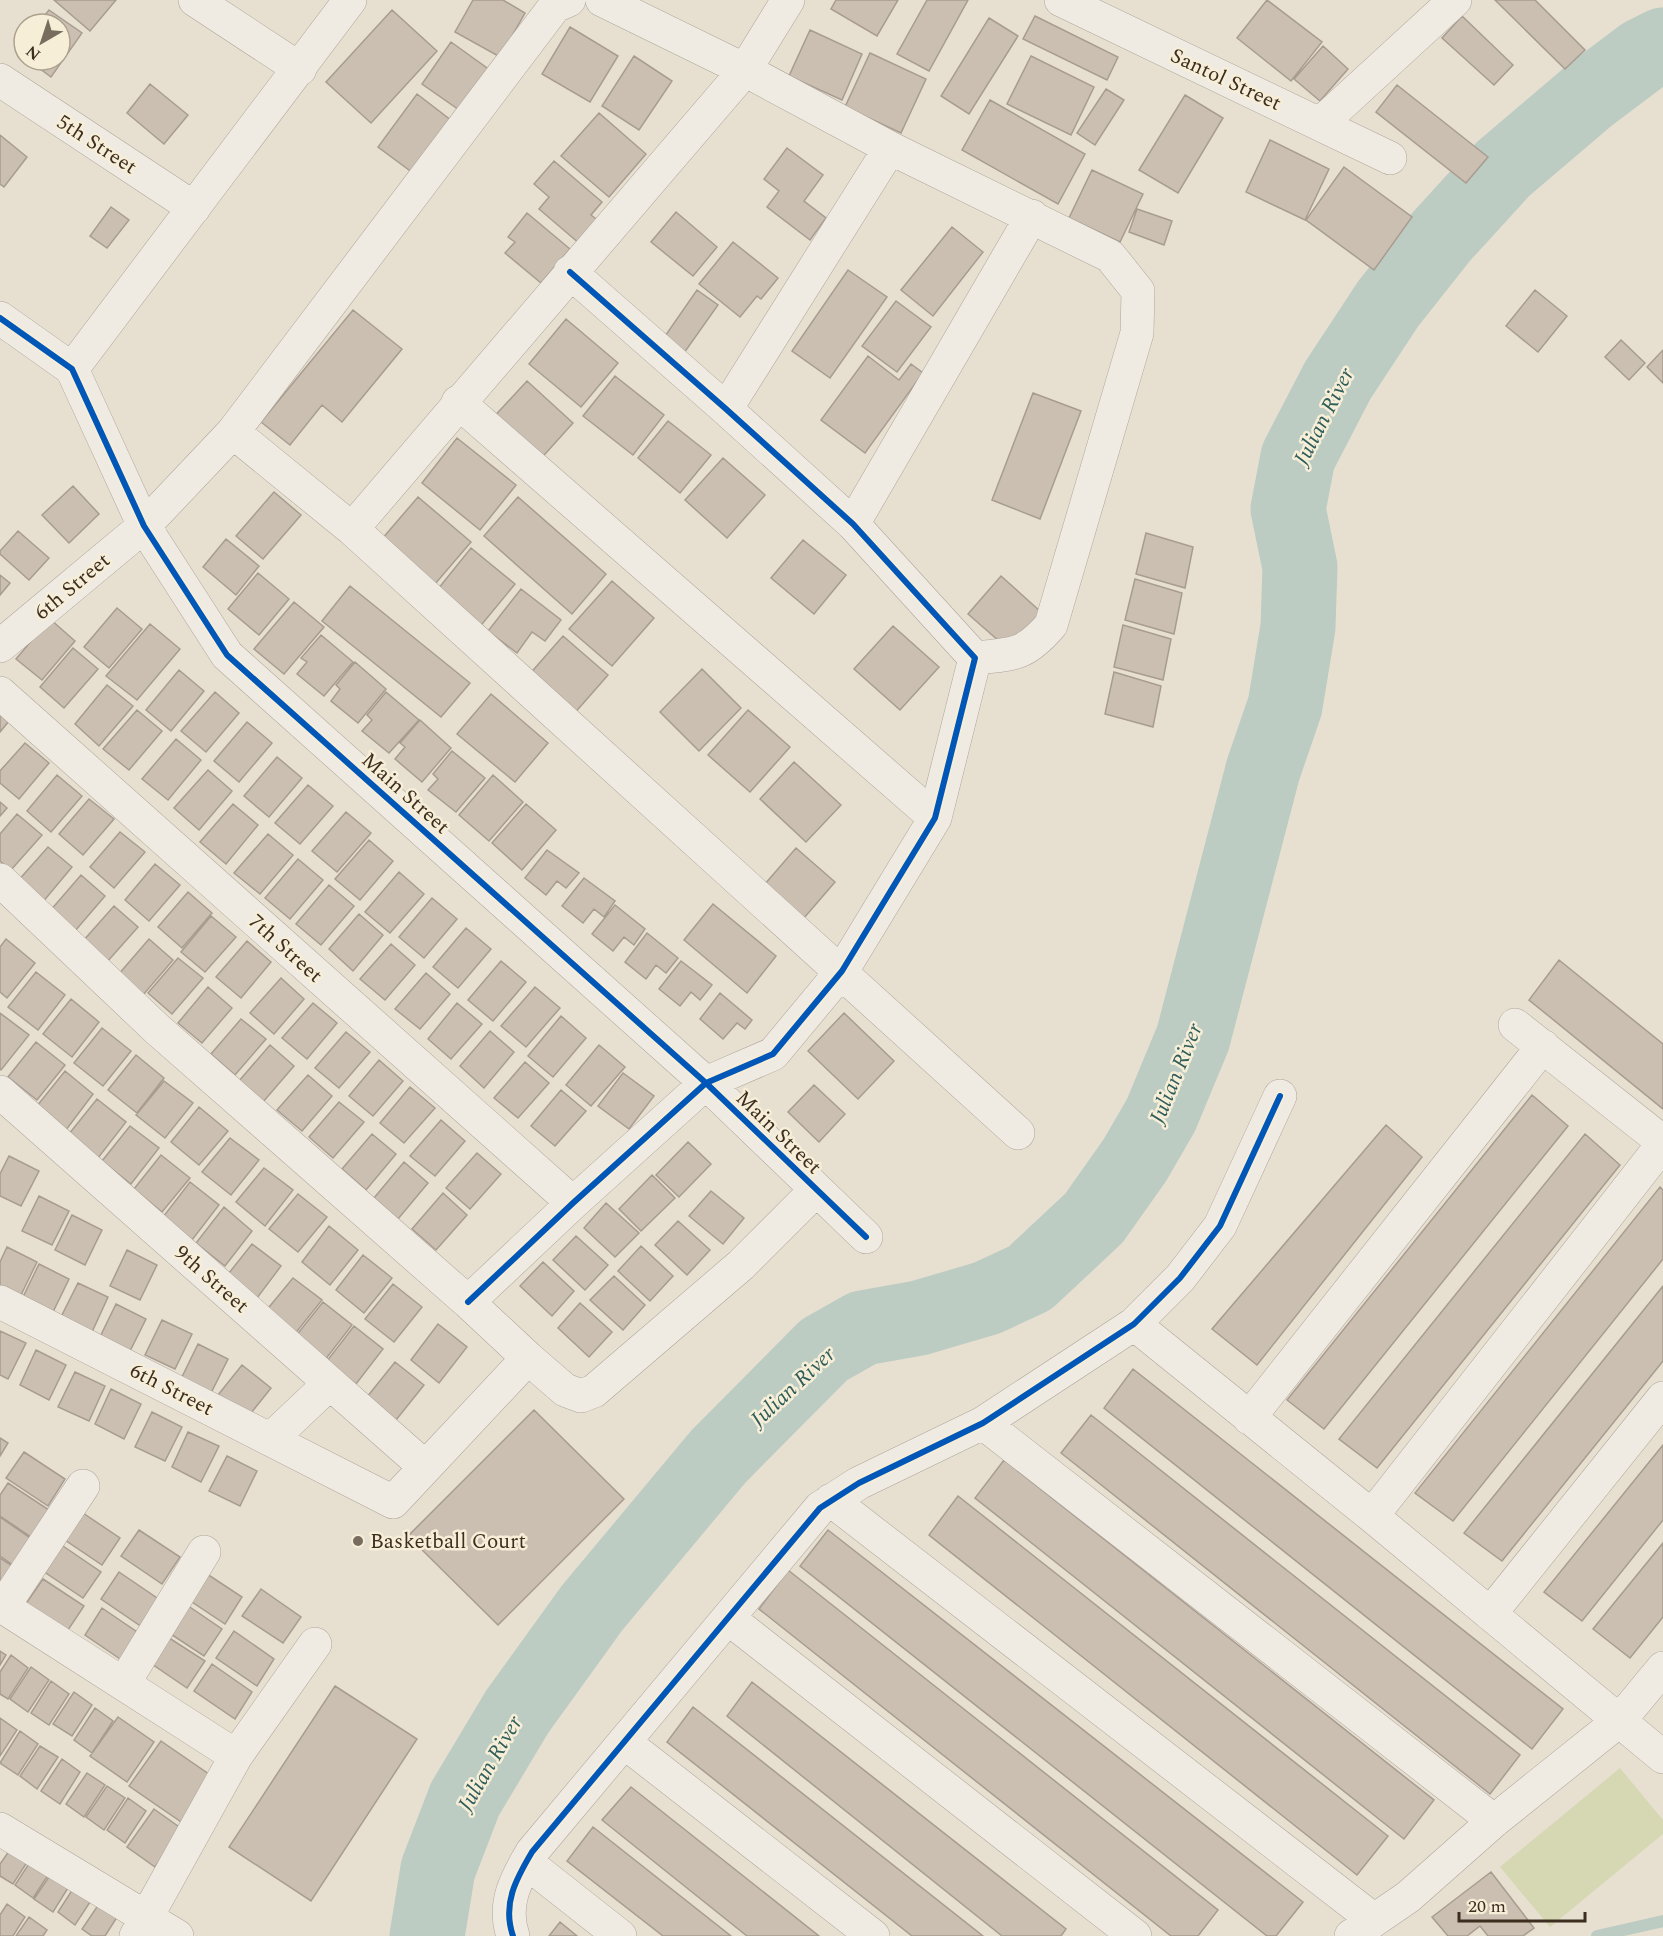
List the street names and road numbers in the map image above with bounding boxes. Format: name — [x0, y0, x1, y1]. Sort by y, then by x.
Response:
street label: Santol Street — [1165, 40, 1286, 120]
street label: 5th Street — [50, 107, 143, 183]
street label: 6th Street — [28, 545, 118, 628]
street label: Main Street — [354, 745, 457, 842]
street label: 7th Street — [241, 907, 330, 991]
street label: Main Street — [728, 1083, 829, 1182]
street label: 9th Street — [167, 1238, 256, 1322]
street label: 6th Street — [124, 1355, 219, 1425]

